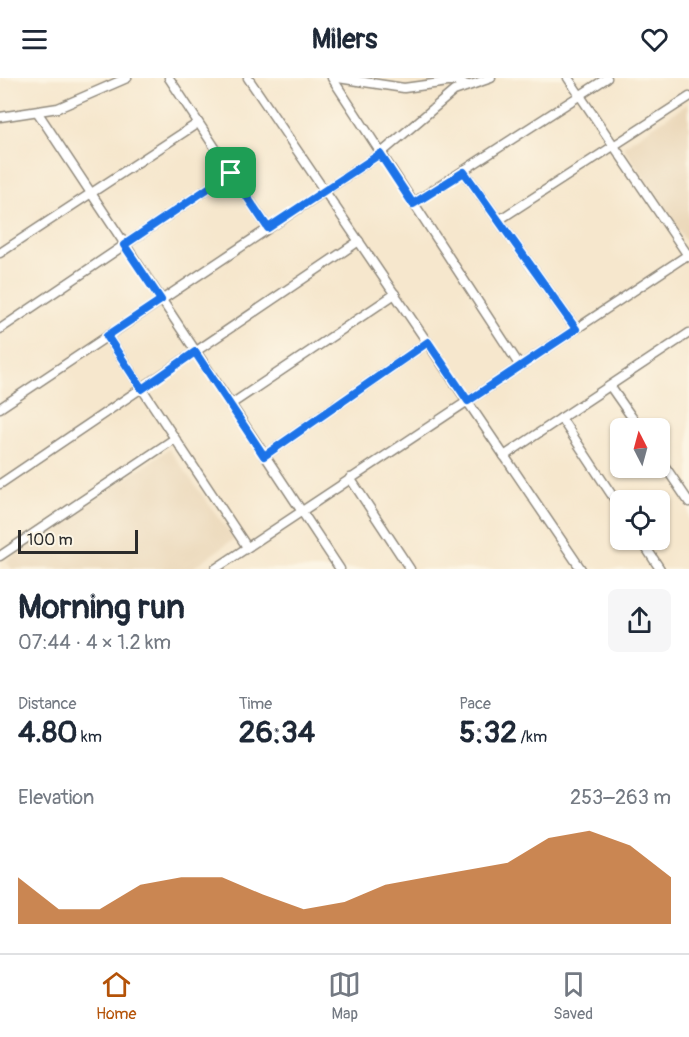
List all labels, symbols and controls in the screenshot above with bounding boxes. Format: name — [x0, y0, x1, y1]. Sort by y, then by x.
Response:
icon: menu — [18, 23, 51, 56]
text: Milers — [312, 23, 377, 56]
icon: heart — [638, 23, 671, 56]
pin — [205, 147, 256, 198]
icon: arrive — [214, 156, 247, 189]
north arrow — [610, 418, 670, 478]
map controls — [610, 418, 670, 550]
button: locate — [610, 490, 670, 550]
scale bar — [18, 527, 138, 555]
text: 100 m — [27, 530, 73, 550]
text: Morning run — [18, 587, 185, 628]
button: share — [608, 589, 671, 652]
text: 07:44 · 4 × 1.2 km — [18, 630, 171, 655]
text: Distance — [18, 694, 77, 714]
text: Time — [239, 694, 272, 714]
text: Pace — [459, 694, 491, 714]
text: 4.80 — [18, 714, 78, 751]
text: 26:34 — [239, 714, 315, 751]
text: 5:32 — [459, 714, 517, 751]
text: km — [78, 727, 102, 747]
text: /km — [517, 727, 547, 747]
text: Elevation — [18, 785, 94, 810]
text: 253–263 m — [570, 785, 671, 810]
tab: Home — [96, 968, 136, 1024]
tab: Map — [328, 968, 361, 1024]
tab: Saved — [553, 968, 593, 1024]

